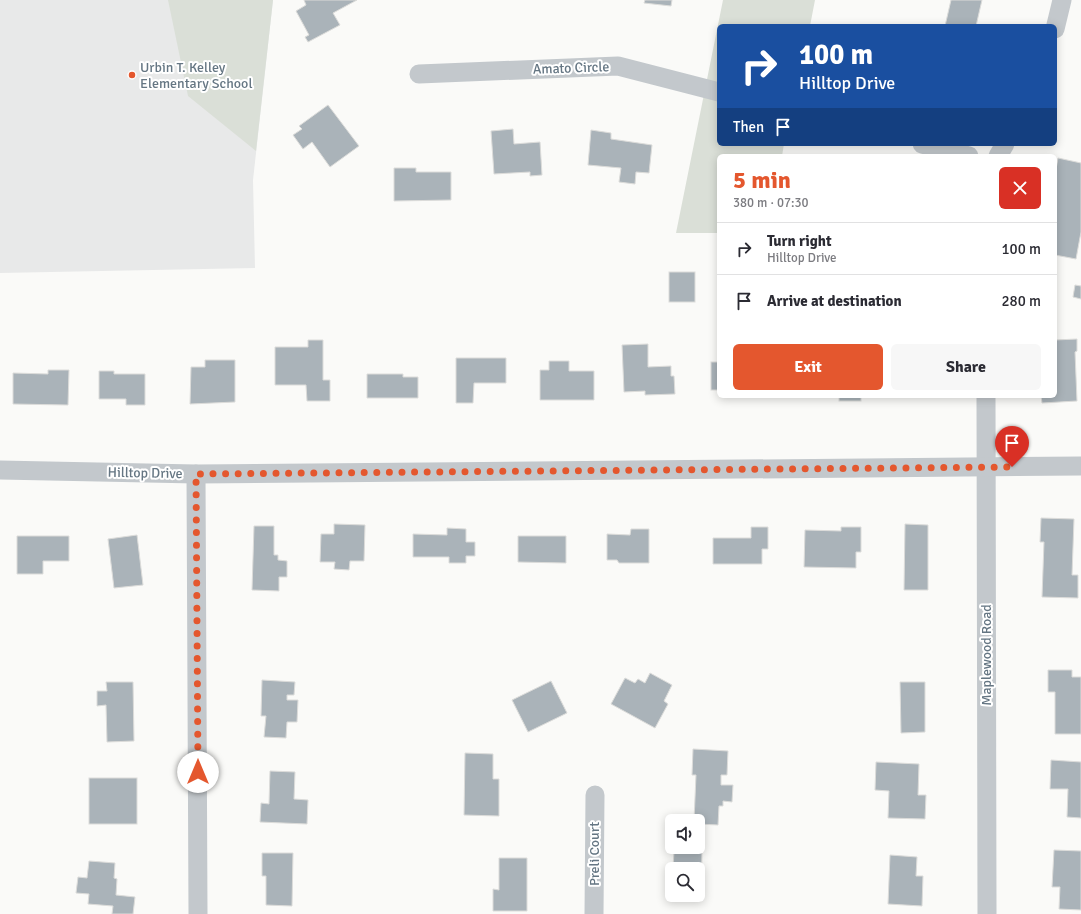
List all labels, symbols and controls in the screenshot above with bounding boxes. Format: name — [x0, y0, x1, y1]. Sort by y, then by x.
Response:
text: 100 m — [799, 38, 873, 72]
icon: right — [733, 40, 785, 92]
street label: Amato Circle — [532, 58, 610, 78]
place label: Urbin T. Kelley Elementary School — [140, 59, 253, 92]
marker: Urbin T. Kelley Elementary School — [127, 70, 137, 80]
text: Hilltop Drive — [799, 72, 895, 94]
icon: arrive — [772, 116, 794, 138]
text: Then — [733, 118, 764, 136]
text: 5 min — [733, 165, 791, 195]
button: close — [999, 167, 1041, 209]
text: 380 m · 07:30 — [733, 195, 809, 211]
text: Turn right — [767, 232, 832, 250]
icon: right — [733, 238, 755, 260]
text: 100 m — [1001, 240, 1041, 258]
text: Hilltop Drive — [767, 250, 837, 266]
icon: arrive — [733, 290, 755, 312]
text: Arrive at destination — [767, 292, 902, 310]
text: 280 m — [1001, 292, 1041, 310]
button: Exit — [733, 344, 883, 390]
button: Share — [891, 344, 1041, 390]
pin — [995, 426, 1029, 467]
icon: arrive — [1001, 432, 1023, 454]
street label: Hilltop Drive — [107, 464, 183, 482]
street label: Maplewood Road — [978, 604, 995, 706]
position arrow — [177, 751, 219, 793]
map controls — [665, 814, 705, 902]
button: sound — [665, 814, 705, 854]
street label: Preli Court — [586, 822, 603, 886]
button: search — [665, 862, 705, 902]

